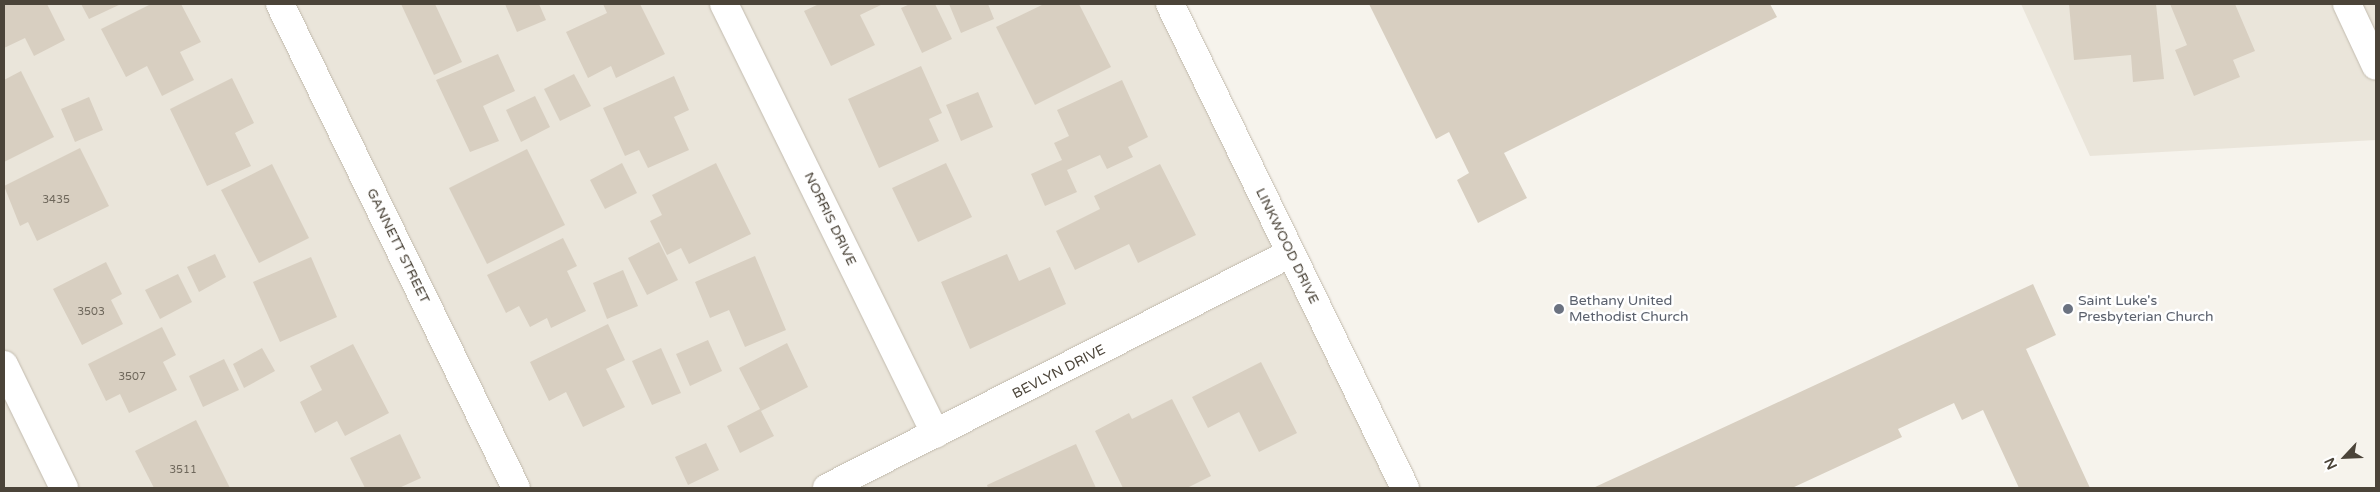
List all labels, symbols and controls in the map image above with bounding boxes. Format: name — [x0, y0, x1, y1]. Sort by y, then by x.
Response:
street label: NORRIS DRIVE — [800, 170, 860, 268]
street label: LINKWOOD DRIVE — [1252, 185, 1322, 307]
street label: GANNETT STREET — [363, 186, 433, 306]
house number: 3435 — [42, 193, 70, 207]
place label: Bethany United Methodist Church — [1569, 293, 1688, 326]
place label: Saint Luke's Presbyterian Church — [2078, 293, 2214, 326]
marker: Bethany United Methodist Church — [1553, 303, 1565, 315]
marker: Saint Luke's Presbyterian Church — [2062, 303, 2074, 315]
house number: 3503 — [77, 305, 105, 319]
street label: BEVLYN DRIVE — [1010, 341, 1108, 403]
house number: 3507 — [118, 370, 146, 384]
north arrow — [2320, 432, 2370, 482]
text: N — [2321, 455, 2341, 472]
house number: 3511 — [169, 463, 197, 477]

